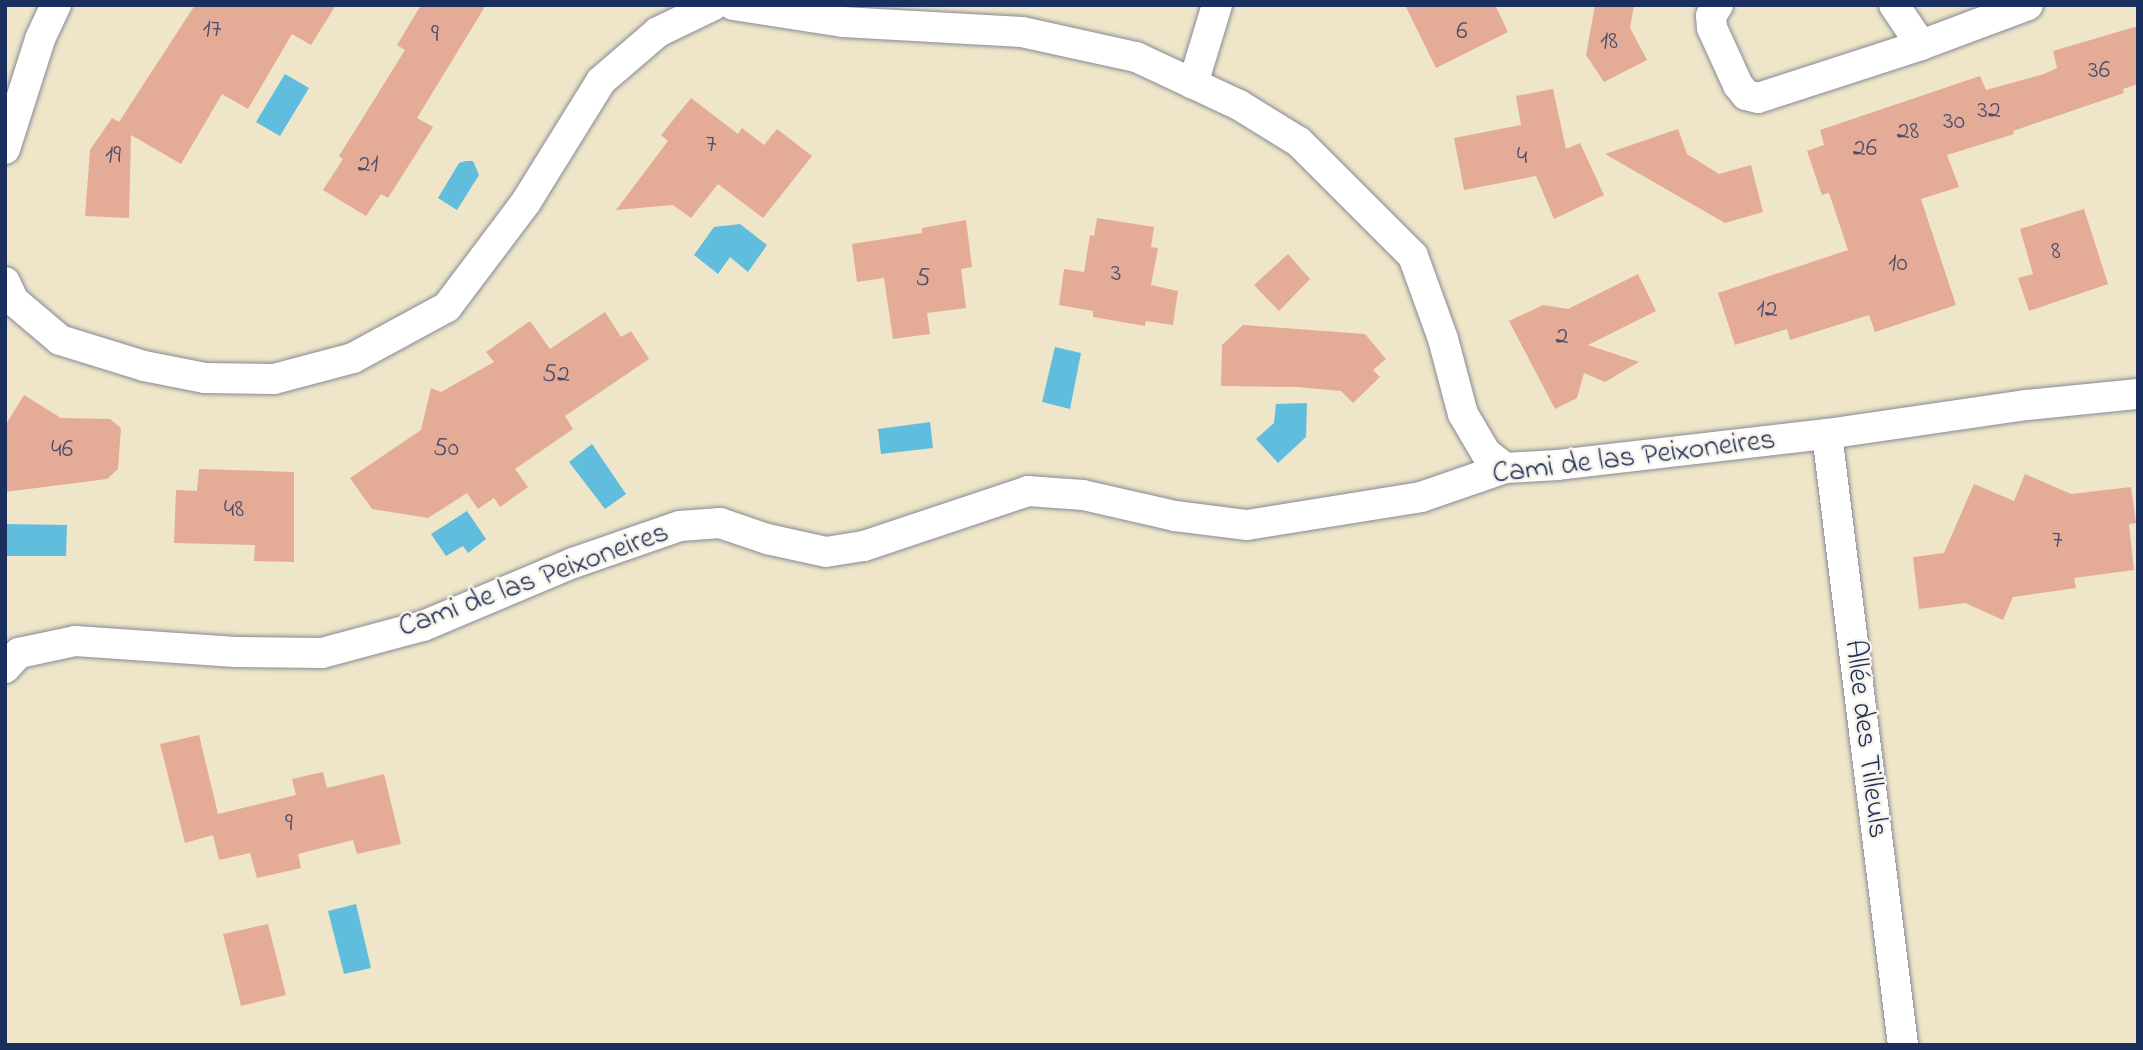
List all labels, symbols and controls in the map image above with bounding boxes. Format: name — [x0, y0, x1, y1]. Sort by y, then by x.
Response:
house number: 17 — [203, 15, 221, 47]
house number: 6 — [1456, 17, 1468, 49]
house number: 9 — [431, 20, 439, 52]
house number: 18 — [1600, 27, 1618, 59]
house number: 36 — [2088, 56, 2110, 88]
house number: 32 — [1977, 96, 2001, 128]
house number: 30 — [1943, 107, 1965, 139]
house number: 28 — [1897, 117, 1919, 149]
house number: 7 — [706, 130, 716, 162]
house number: 26 — [1853, 134, 1877, 166]
house number: 19 — [105, 141, 121, 173]
house number: 4 — [1517, 142, 1527, 174]
house number: 21 — [357, 150, 379, 182]
house number: 8 — [2051, 237, 2061, 269]
house number: 10 — [1888, 249, 1908, 281]
house number: 3 — [1111, 259, 1121, 291]
house number: 5 — [916, 264, 930, 296]
house number: 12 — [1756, 295, 1778, 327]
house number: 2 — [1556, 322, 1568, 354]
house number: 52 — [542, 360, 570, 392]
street label: Cami de las Peixoneires — [1490, 423, 1778, 493]
house number: 50 — [433, 434, 459, 466]
house number: 46 — [51, 435, 73, 467]
house number: 48 — [224, 495, 244, 527]
street label: Cami de las Peixoneires — [394, 515, 674, 647]
house number: 7 — [2052, 526, 2062, 558]
street label: Allée des Tilleuls — [1835, 638, 1895, 840]
house number: 9 — [285, 809, 293, 841]

